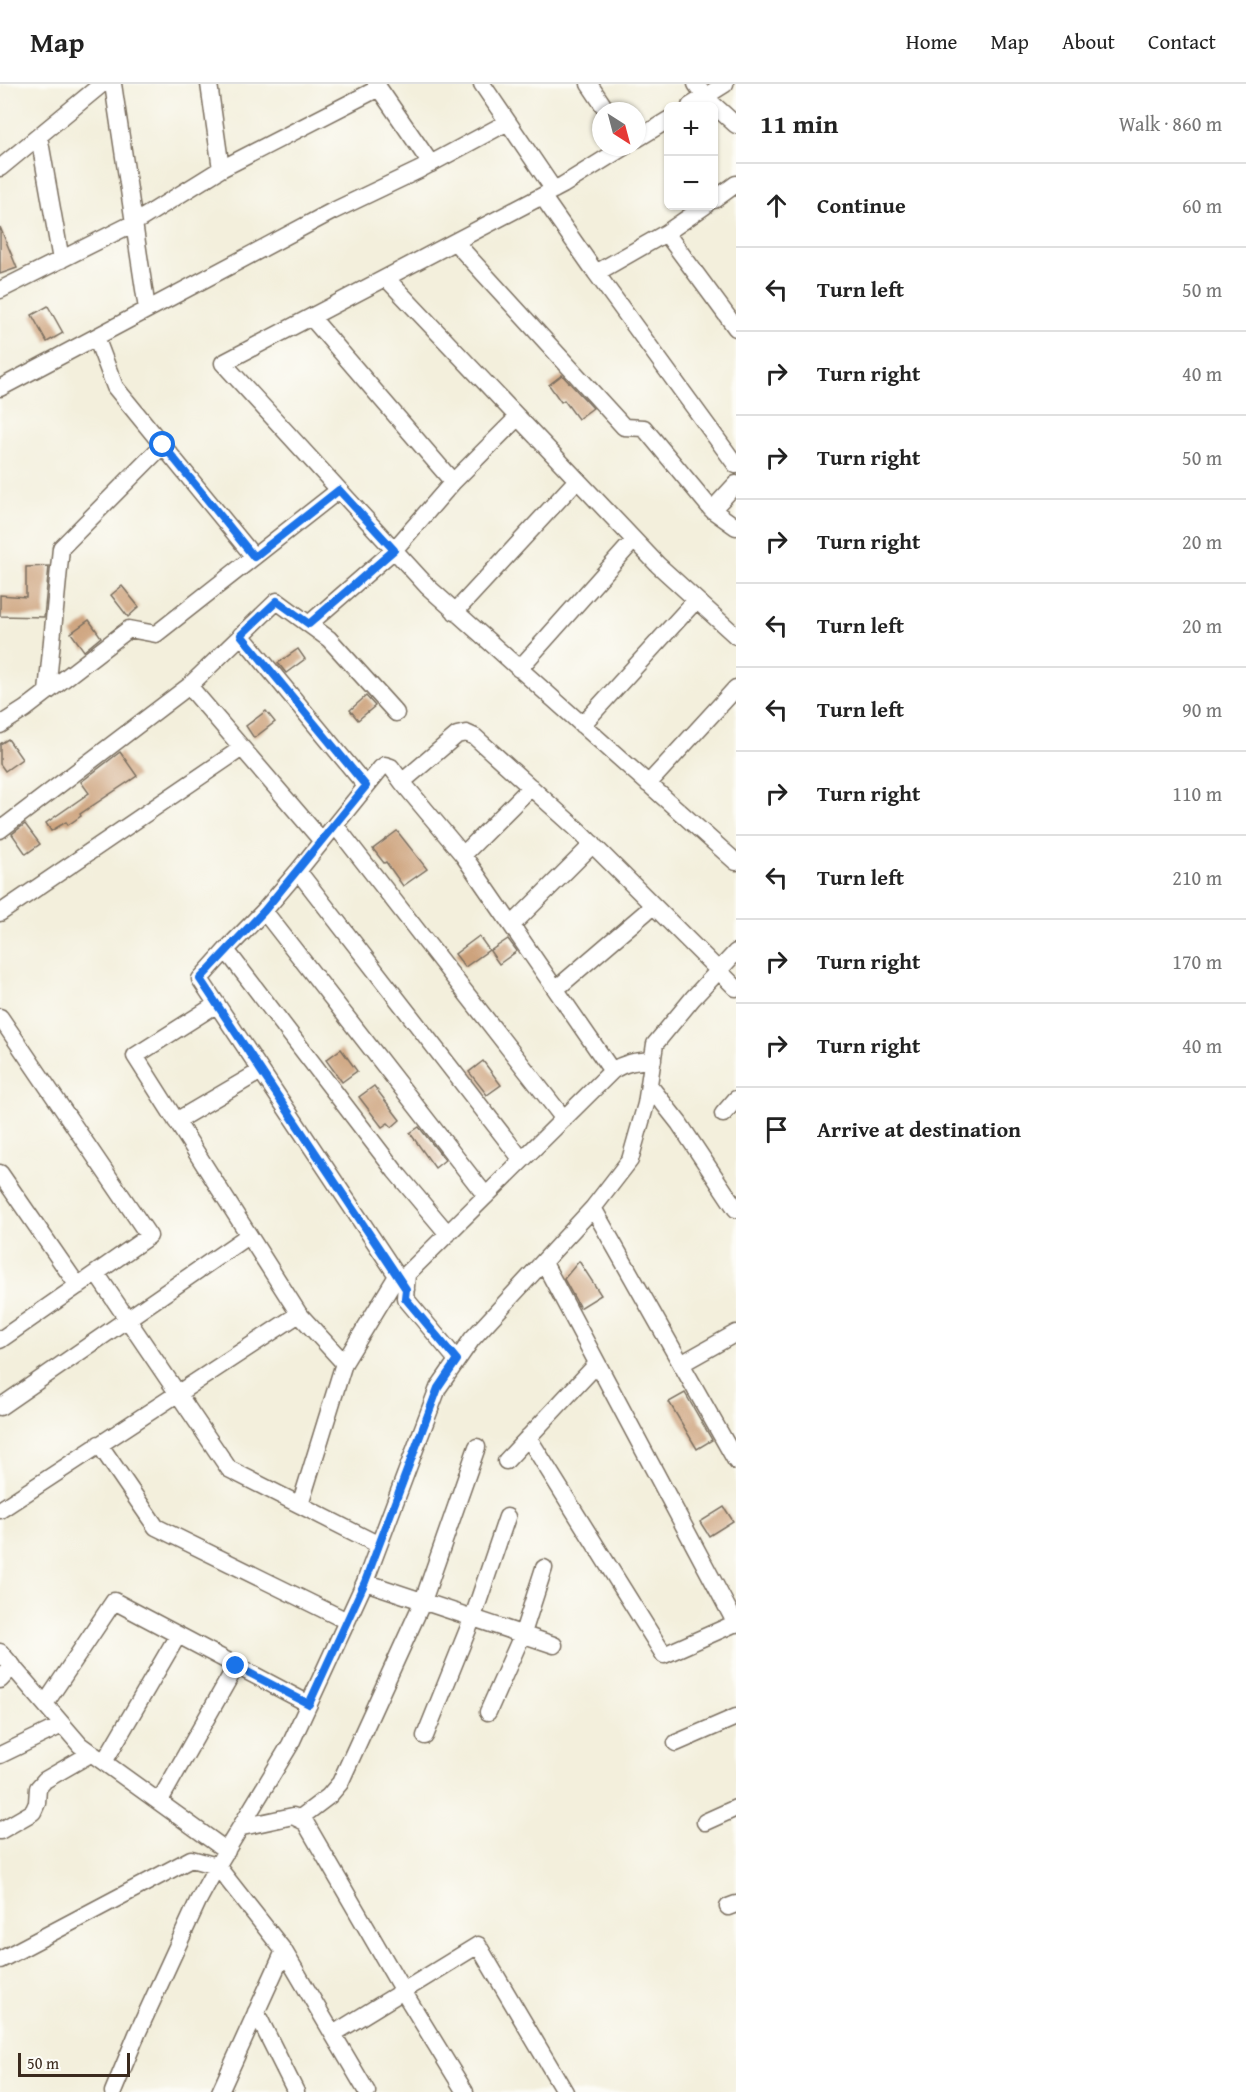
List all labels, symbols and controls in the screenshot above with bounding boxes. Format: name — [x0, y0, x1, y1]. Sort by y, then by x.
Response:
text: Map — [30, 21, 84, 62]
text: Home — [906, 26, 957, 57]
text: Map — [990, 26, 1029, 57]
text: About — [1062, 26, 1115, 57]
text: Contact — [1148, 26, 1216, 57]
north arrow — [592, 102, 646, 156]
map controls — [664, 102, 718, 210]
button: + — [664, 102, 718, 156]
text: 11 min — [760, 104, 838, 143]
text: Walk · 860 m — [1119, 109, 1222, 138]
button: − — [664, 156, 718, 210]
icon: ahead — [760, 189, 793, 222]
text: Continue — [817, 189, 906, 221]
text: 60 m — [1182, 191, 1222, 220]
icon: left — [760, 273, 793, 306]
text: Turn left — [817, 273, 904, 305]
text: 50 m — [1182, 275, 1222, 304]
icon: right — [760, 357, 793, 390]
text: Turn right — [817, 357, 920, 389]
text: 40 m — [1182, 359, 1222, 388]
route start — [149, 431, 175, 457]
icon: right — [760, 441, 793, 474]
text: Turn right — [817, 441, 920, 473]
text: 50 m — [1182, 443, 1222, 472]
icon: right — [760, 525, 793, 558]
text: Turn right — [817, 525, 920, 557]
text: 20 m — [1182, 527, 1222, 556]
icon: left — [760, 609, 793, 642]
text: Turn left — [817, 609, 904, 641]
text: 20 m — [1182, 611, 1222, 640]
icon: left — [760, 693, 793, 726]
text: Turn left — [817, 693, 904, 725]
text: 90 m — [1182, 695, 1222, 724]
icon: right — [760, 777, 793, 810]
text: Turn right — [817, 777, 920, 809]
text: 110 m — [1172, 779, 1222, 808]
icon: left — [760, 861, 793, 894]
text: Turn left — [817, 861, 904, 893]
text: 210 m — [1172, 863, 1222, 892]
icon: right — [760, 945, 793, 978]
text: Turn right — [817, 945, 920, 977]
text: 170 m — [1172, 947, 1222, 976]
icon: right — [760, 1029, 793, 1062]
text: Turn right — [817, 1029, 920, 1061]
text: 40 m — [1182, 1031, 1222, 1060]
icon: arrive — [760, 1113, 793, 1146]
text: Arrive at destination — [817, 1113, 1021, 1145]
route end — [222, 1652, 248, 1678]
scale bar — [18, 2050, 130, 2078]
text: 50 m — [27, 2051, 59, 2075]

